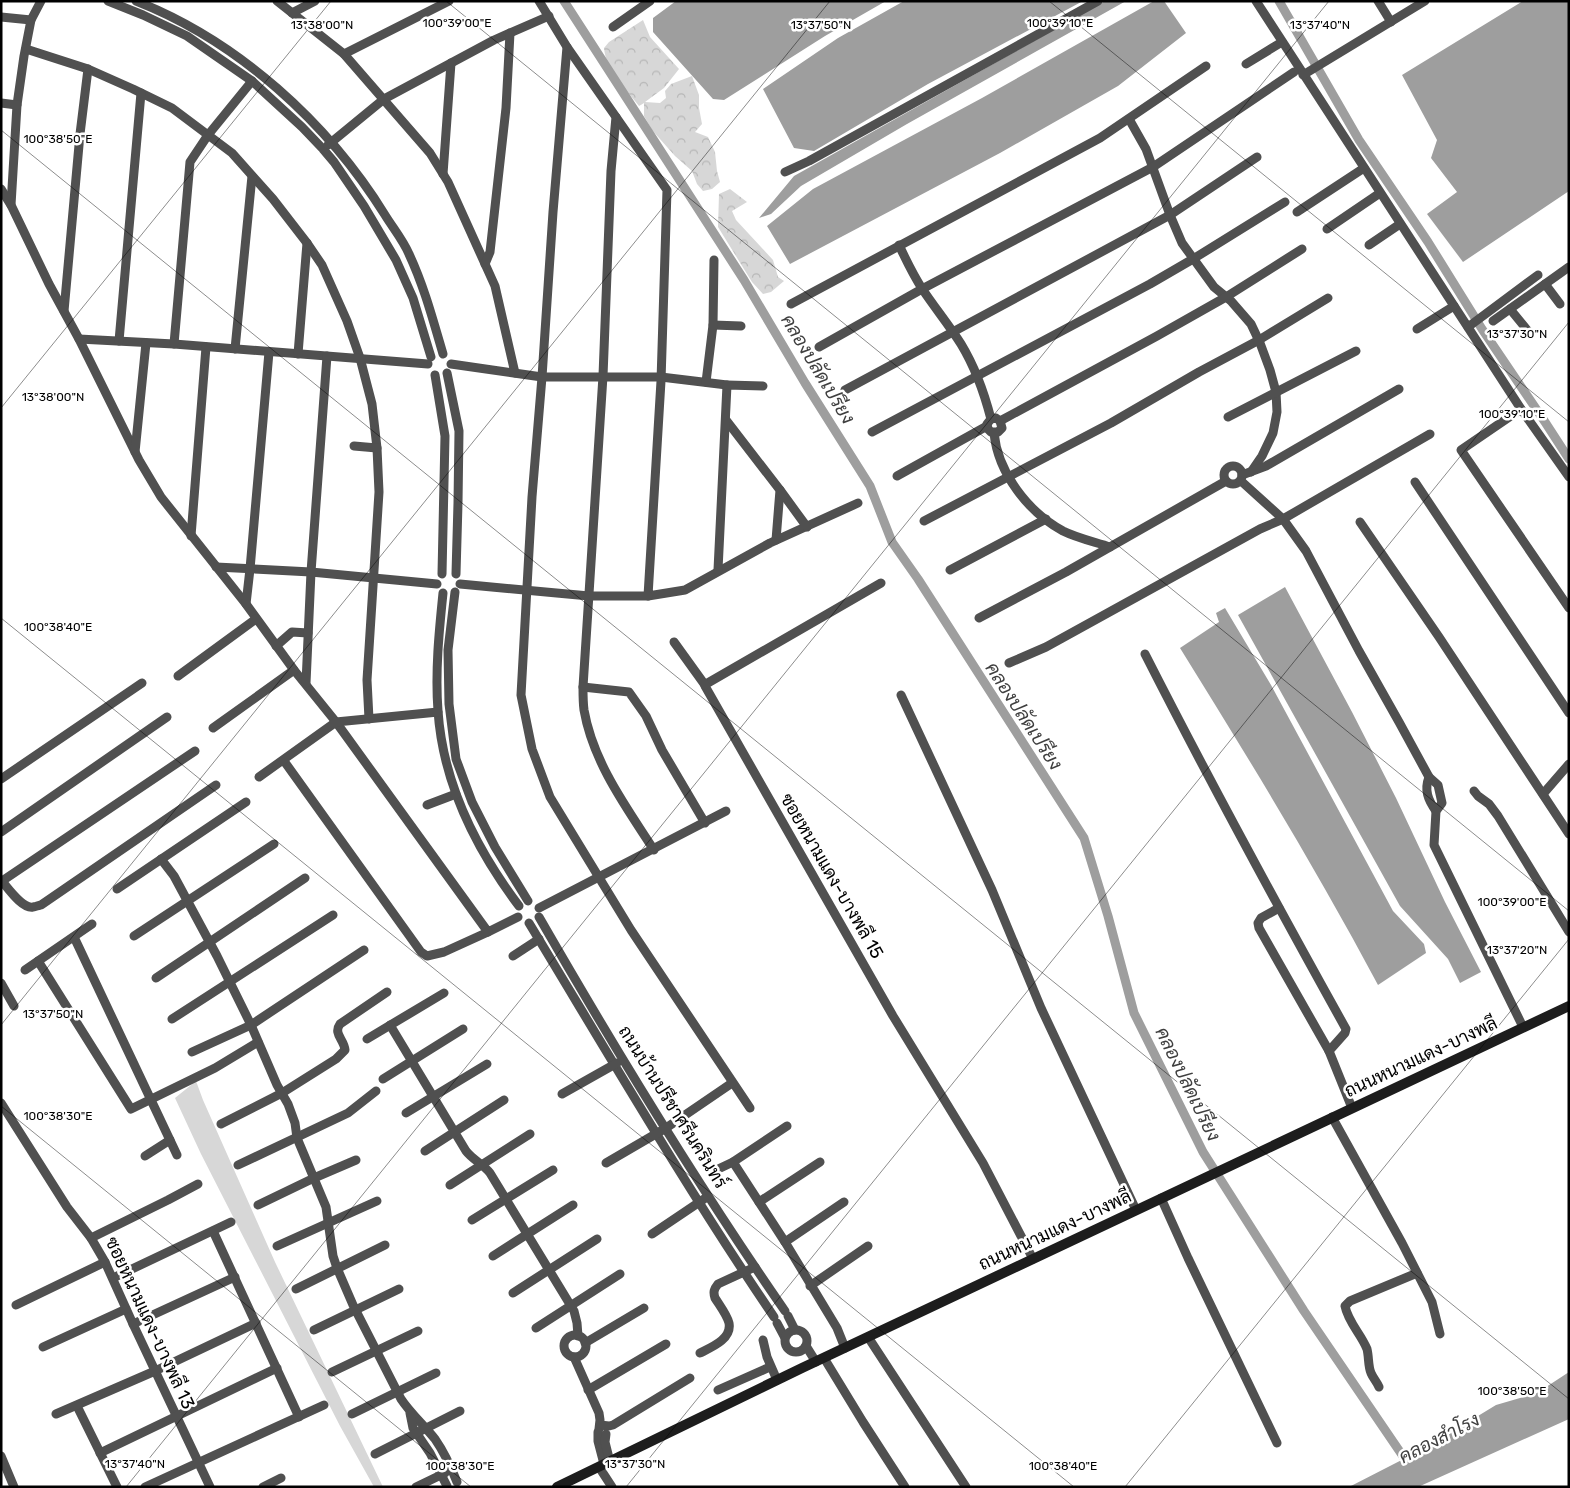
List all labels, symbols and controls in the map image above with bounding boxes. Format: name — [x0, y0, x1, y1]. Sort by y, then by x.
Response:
text: 100°39'00"E — [423, 16, 491, 30]
text: 100°39'10"E — [1027, 16, 1093, 30]
text: 13°38'00"N — [291, 18, 353, 32]
text: 13°37'50"N — [791, 18, 851, 32]
text: 13°37'40"N — [1290, 18, 1350, 32]
text: 100°38'50"E — [23, 132, 93, 146]
water label: คลองปลัดเปรียง — [776, 309, 861, 428]
text: 13°37'30"N — [1487, 327, 1547, 341]
text: 13°38'00"N — [22, 390, 84, 404]
text: 100°39'10"E — [1479, 407, 1545, 421]
text: 100°38'40"E — [24, 620, 92, 634]
water label: คลองปลัดเปรียง — [981, 657, 1068, 775]
street label: ซอยหนามแดง-บางพลี 15 — [776, 788, 890, 963]
text: 100°39'00"E — [1478, 895, 1546, 909]
text: 13°37'20"N — [1487, 943, 1547, 957]
text: 13°37'50"N — [23, 1007, 83, 1021]
street label: ถนนหนามแดง-บางพลี — [1340, 1010, 1501, 1102]
street label: ถนนบ้านปรีชาศรีนครินทร์ — [614, 1020, 734, 1193]
water label: คลองปลัดเปรียง — [1150, 1023, 1227, 1145]
text: 100°38'30"E — [23, 1109, 93, 1123]
street label: ถนนหนามแดง-บางพลี — [974, 1183, 1135, 1275]
street label: ซอยหนามแดง-บางพลี 13 — [100, 1233, 201, 1413]
text: 100°38'50"E — [1477, 1384, 1547, 1398]
water label: คลองสำโรง — [1394, 1407, 1484, 1468]
text: 13°37'40"N — [105, 1457, 165, 1471]
text: 13°37'30"N — [605, 1457, 665, 1471]
text: 100°38'30"E — [425, 1459, 495, 1473]
text: 100°38'40"E — [1029, 1459, 1097, 1473]

